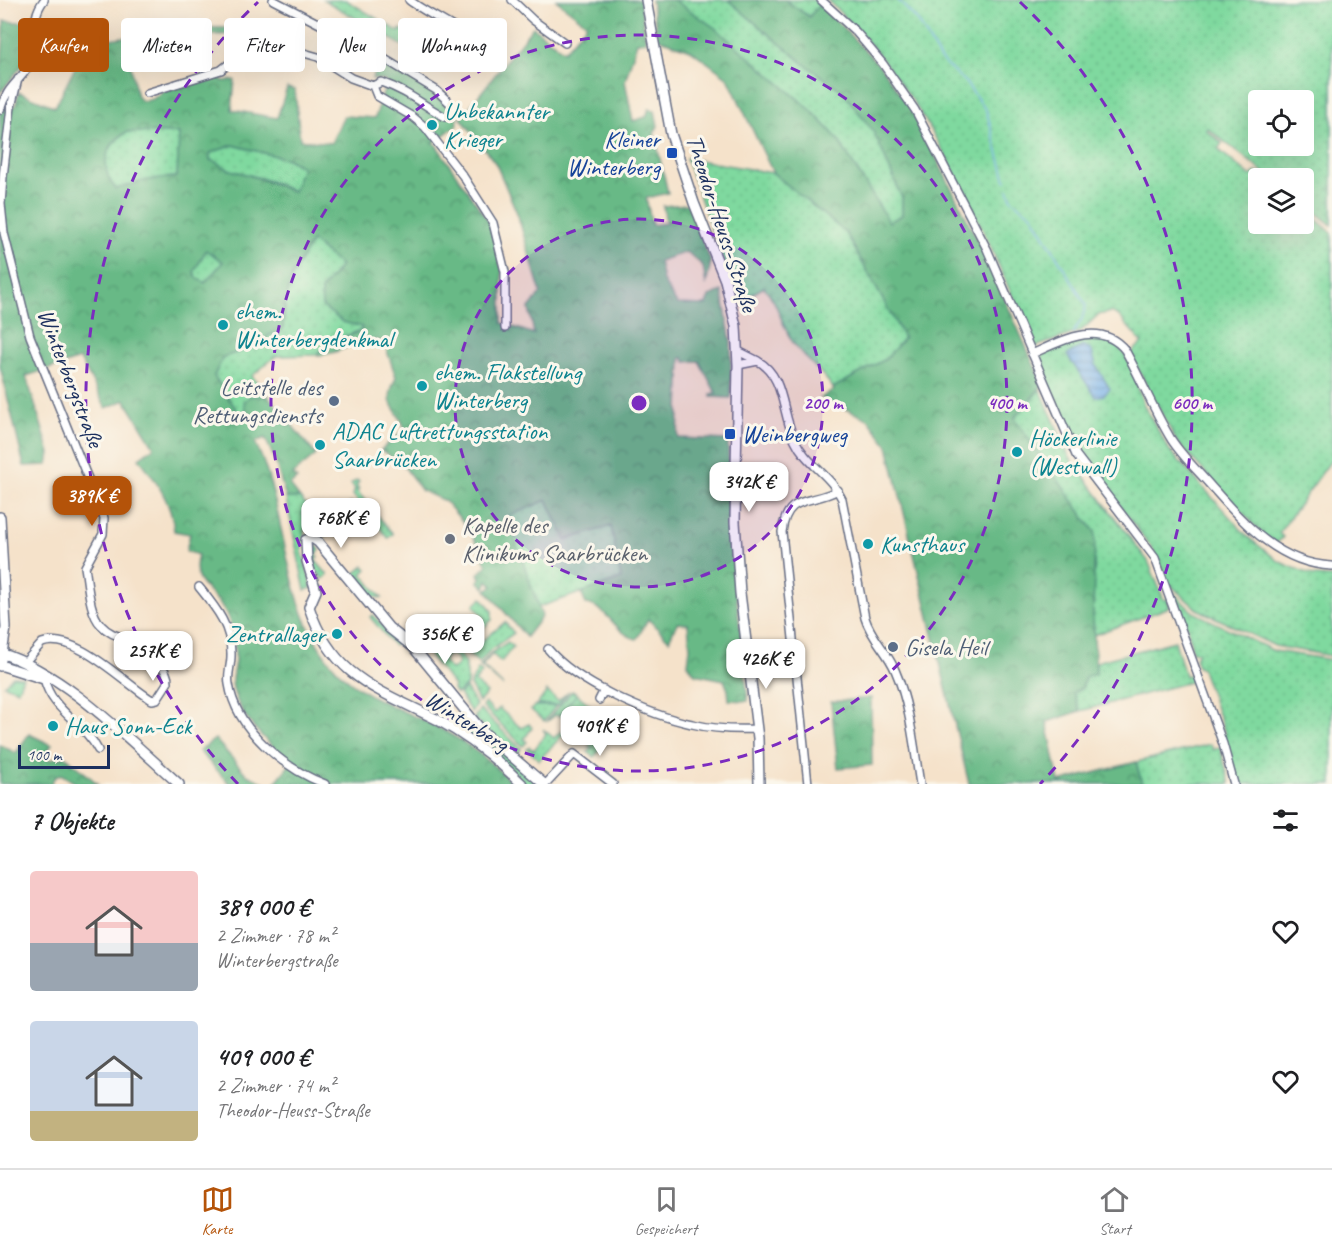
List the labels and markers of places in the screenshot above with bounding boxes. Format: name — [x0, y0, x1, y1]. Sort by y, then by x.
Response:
place label: Unbekannter Krieger — [444, 96, 551, 154]
marker: Unbekannter Krieger — [425, 118, 439, 132]
place label: Kleiner Winterberg — [567, 124, 662, 182]
marker: Kleiner Winterberg — [665, 146, 679, 160]
place label: ehem. Winterbergdenkmal — [235, 296, 396, 354]
marker: ehem. Winterbergdenkmal — [216, 318, 230, 332]
place label: ehem. Flakstellung Winterberg — [434, 357, 583, 415]
place label: Leitstelle des Rettungsdiensts — [192, 372, 325, 430]
marker: ehem. Flakstellung Winterberg — [415, 379, 429, 393]
centre of rings — [629, 393, 649, 413]
marker: Leitstelle des Rettungsdiensts — [327, 394, 341, 408]
place label: ADAC Luftrettungsstation Saarbrücken — [332, 416, 548, 474]
place label: Weinbergweg — [742, 419, 848, 449]
place label: Höckerlinie (Westwall) — [1029, 423, 1119, 481]
marker: Weinbergweg — [723, 427, 737, 441]
marker: ADAC Luftrettungsstation Saarbrücken — [313, 438, 327, 452]
marker: Höckerlinie (Westwall) — [1010, 445, 1024, 459]
pin: 342K € — [700, 462, 798, 513]
pin: 389K € — [43, 476, 141, 527]
pin: 768K € — [292, 498, 390, 549]
place label: Kapelle des Klinikums Saarbrücken — [462, 510, 648, 568]
place label: Kunsthaus — [880, 529, 966, 559]
marker: Kapelle des Klinikums Saarbrücken — [443, 532, 457, 546]
marker: Kunsthaus — [861, 537, 875, 551]
pin: 356K € — [396, 614, 494, 665]
place label: Zentrallager — [226, 619, 327, 649]
marker: Zentrallager — [330, 627, 344, 641]
pin: 257K € — [104, 631, 202, 682]
place label: Gisela Heil — [905, 632, 991, 662]
pin: 426K € — [717, 639, 815, 690]
marker: Gisela Heil — [886, 640, 900, 654]
pin: 409K € — [551, 706, 649, 757]
place label: Haus Sonn-Eck — [65, 711, 194, 741]
marker: Haus Sonn-Eck — [46, 719, 60, 733]

